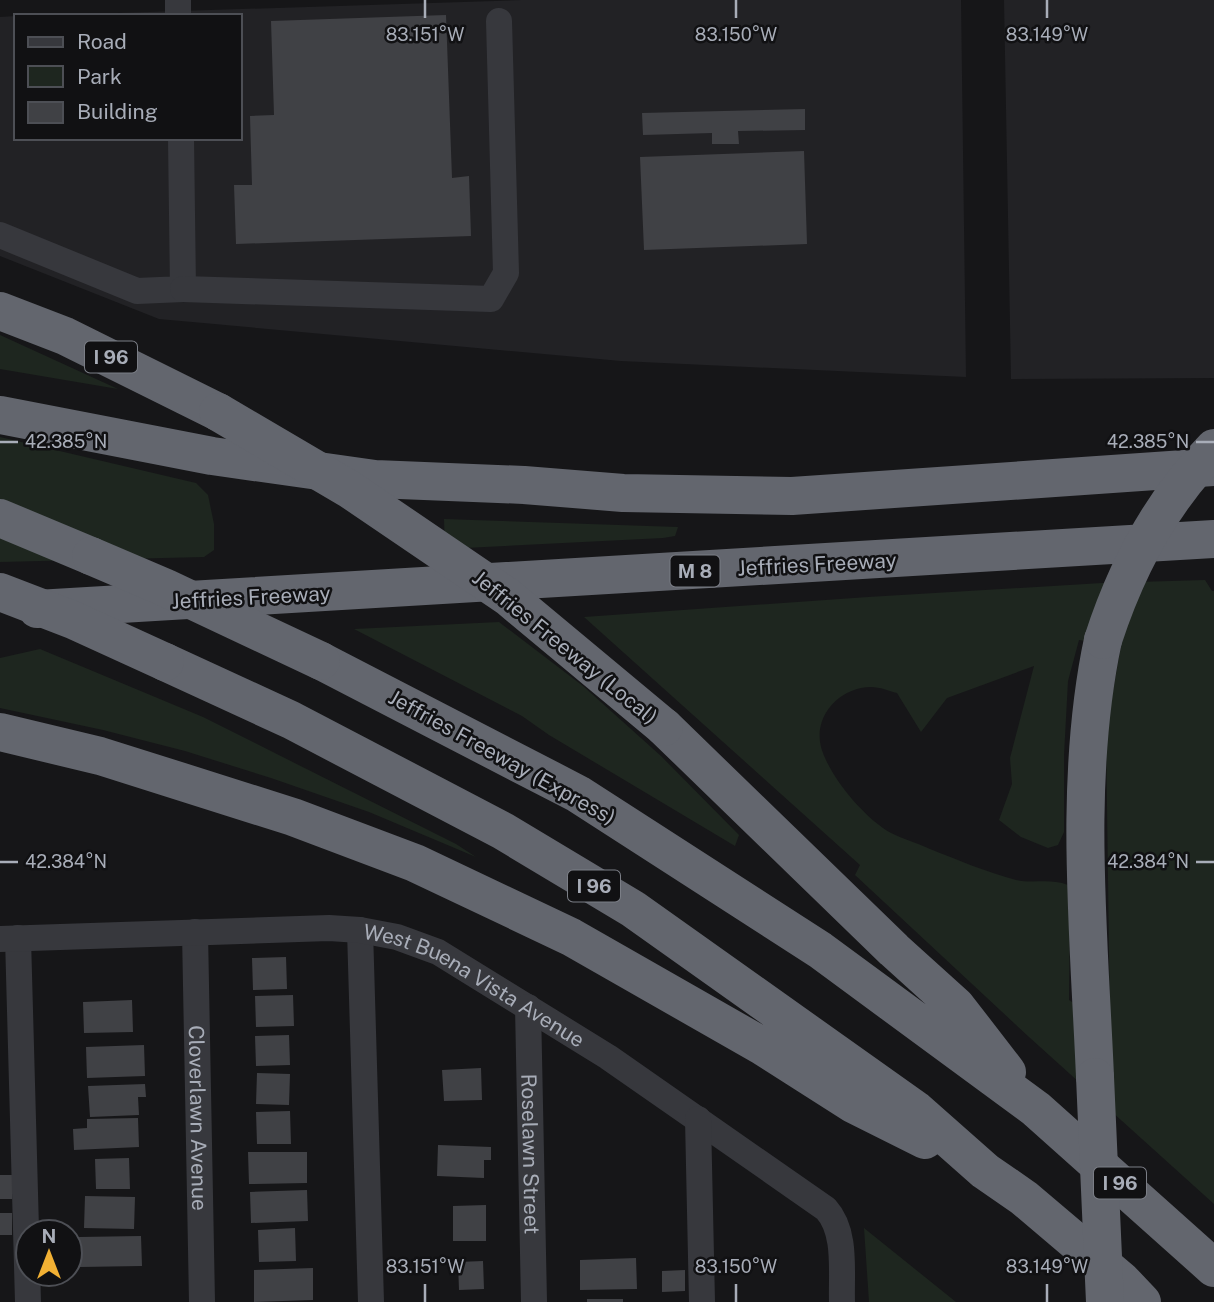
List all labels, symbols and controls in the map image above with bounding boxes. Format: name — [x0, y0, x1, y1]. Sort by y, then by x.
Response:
legend — [14, 14, 242, 140]
text: 83.151°W — [386, 24, 464, 45]
text: 83.150°W — [695, 24, 777, 45]
text: 83.149°W — [1006, 24, 1088, 45]
text: Road — [77, 29, 127, 54]
text: Park — [77, 64, 122, 89]
text: Building — [77, 99, 158, 124]
road number: I 96 — [85, 342, 137, 372]
text: 42.385°N — [25, 431, 107, 452]
text: 42.385°N — [1107, 431, 1189, 452]
street label: Jeffries Freeway — [737, 547, 897, 581]
road number: M 8 — [670, 556, 720, 586]
street label: Jeffries Freeway (Local) — [468, 565, 662, 729]
street label: Jeffries Freeway — [171, 580, 331, 614]
street label: Jeffries Freeway (Express) — [384, 684, 620, 830]
text: 42.384°N — [25, 851, 107, 872]
text: 42.384°N — [1107, 851, 1189, 872]
road number: I 96 — [568, 870, 620, 902]
street label: West Buena Vista Avenue — [361, 918, 590, 1052]
street label: Cloverlawn Avenue — [184, 1025, 213, 1211]
street label: Roselawn Street — [517, 1073, 545, 1235]
road number: I 96 — [1094, 1168, 1146, 1198]
north arrow — [14, 1218, 84, 1288]
text: N — [42, 1225, 56, 1247]
text: 83.151°W — [386, 1256, 464, 1277]
text: 83.150°W — [695, 1256, 777, 1277]
text: 83.149°W — [1006, 1256, 1088, 1277]

